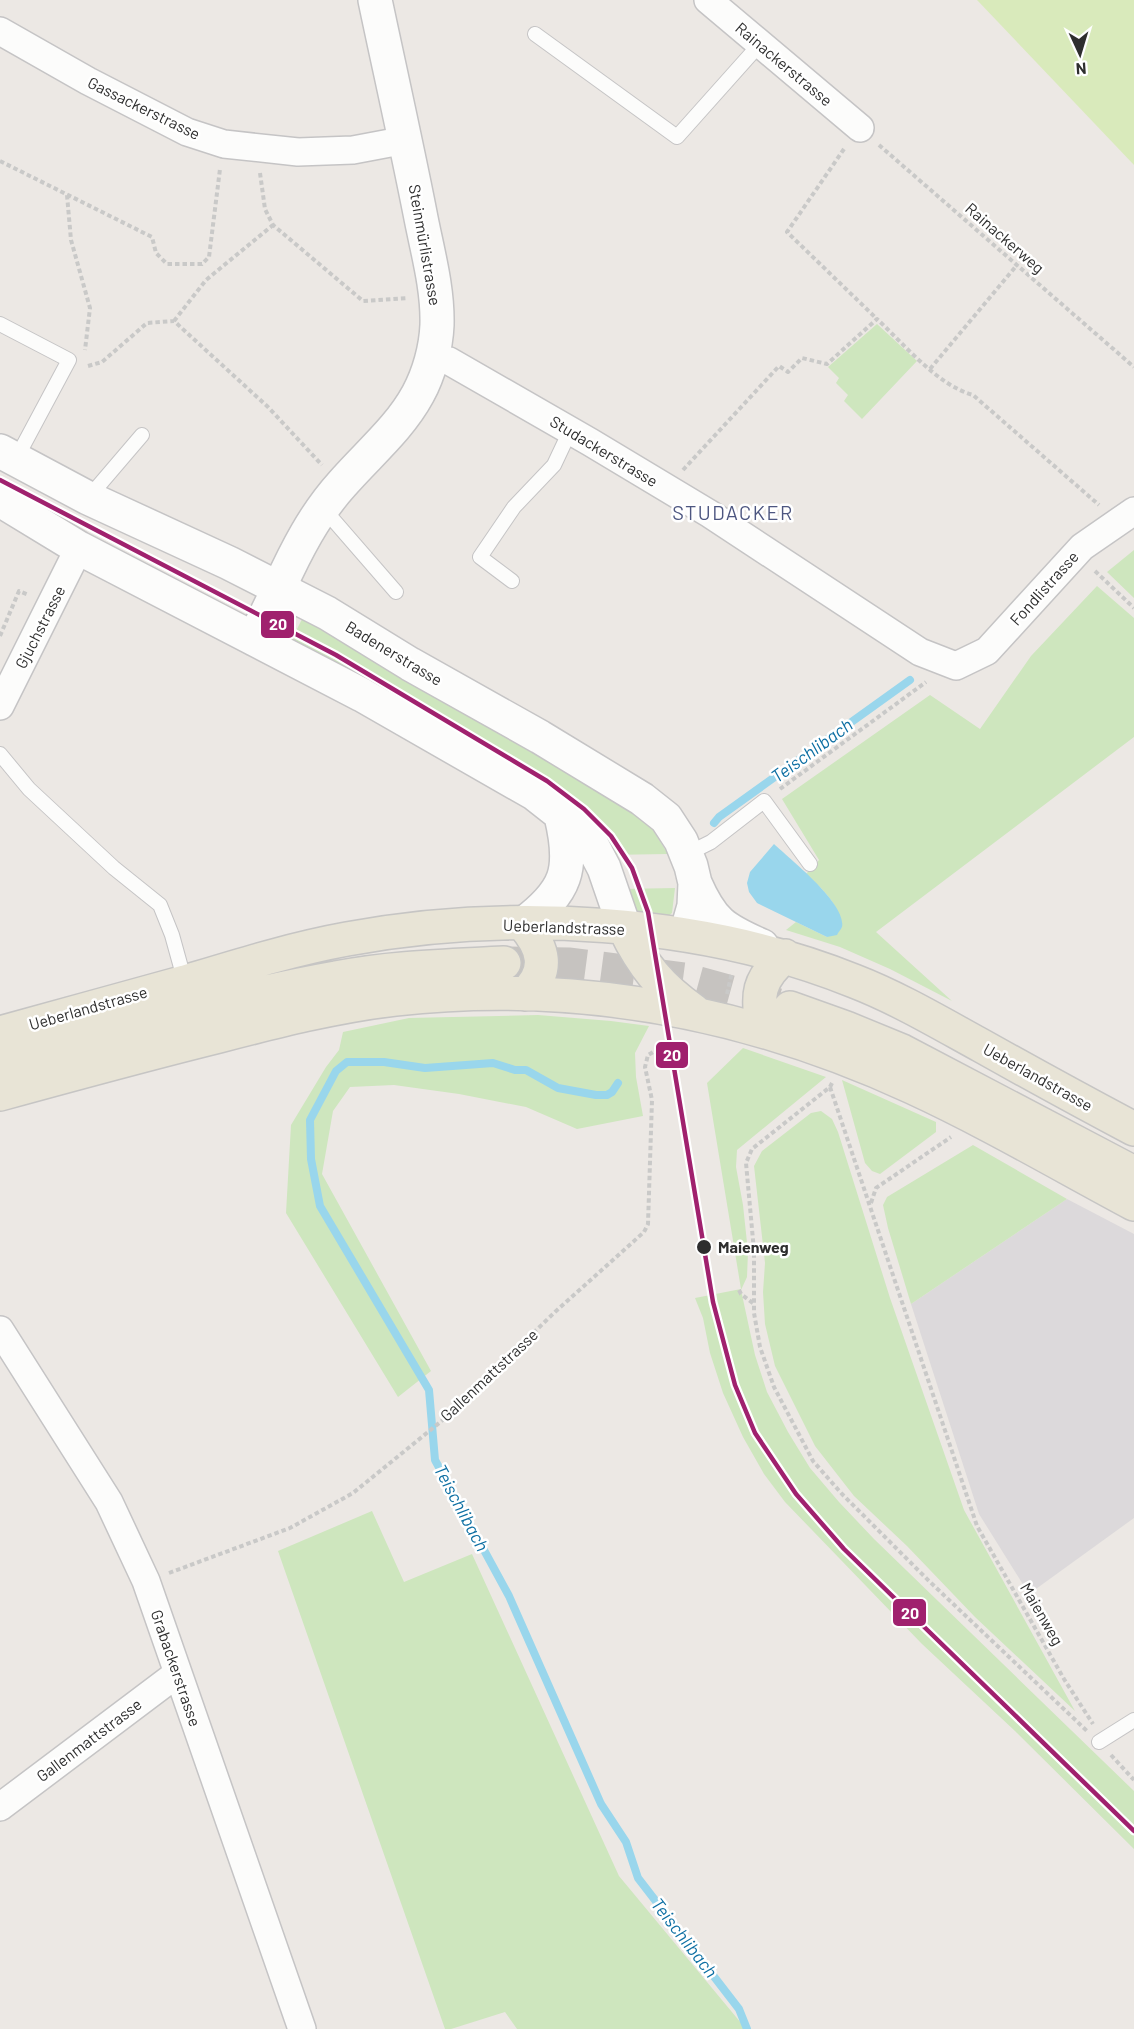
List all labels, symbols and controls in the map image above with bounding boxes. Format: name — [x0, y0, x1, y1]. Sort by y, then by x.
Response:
street label: Rainackerstrasse — [732, 18, 837, 110]
north arrow — [1050, 24, 1110, 84]
text: N — [1075, 60, 1087, 79]
street label: Gassackerstrasse — [85, 72, 204, 143]
street label: Steinmürlistrasse — [405, 183, 446, 307]
street label: Rainackerweg — [962, 198, 1049, 277]
street label: Studackerstrasse — [547, 411, 662, 490]
district label: STUDACKER — [672, 500, 794, 524]
street label: Fondlistrasse — [1005, 547, 1082, 629]
street label: Gjuchstrasse — [11, 582, 69, 671]
line badge: 20 — [260, 610, 295, 639]
text: 20 — [269, 614, 287, 633]
street label: Badenerstrasse — [342, 616, 446, 689]
water label: Teischlibach — [766, 713, 856, 787]
street label: Ueberlandstrasse — [503, 915, 625, 938]
street label: Ueberlandstrasse — [27, 982, 149, 1033]
street label: Ueberlandstrasse — [980, 1039, 1096, 1114]
line badge: 20 — [655, 1041, 689, 1069]
text: 20 — [663, 1045, 681, 1064]
place label: Maienweg — [718, 1237, 789, 1256]
marker: Maienweg — [695, 1238, 713, 1256]
street label: Gallenmattstrasse — [436, 1325, 541, 1425]
water label: Teischlibach — [430, 1460, 494, 1555]
street label: Maienweg — [1017, 1579, 1068, 1648]
line badge: 20 — [892, 1598, 927, 1627]
text: 20 — [901, 1603, 919, 1622]
street label: Grabackerstrasse — [148, 1607, 205, 1729]
street label: Gallenmattstrasse — [32, 1694, 145, 1785]
water label: Teischlibach — [647, 1893, 723, 1982]

